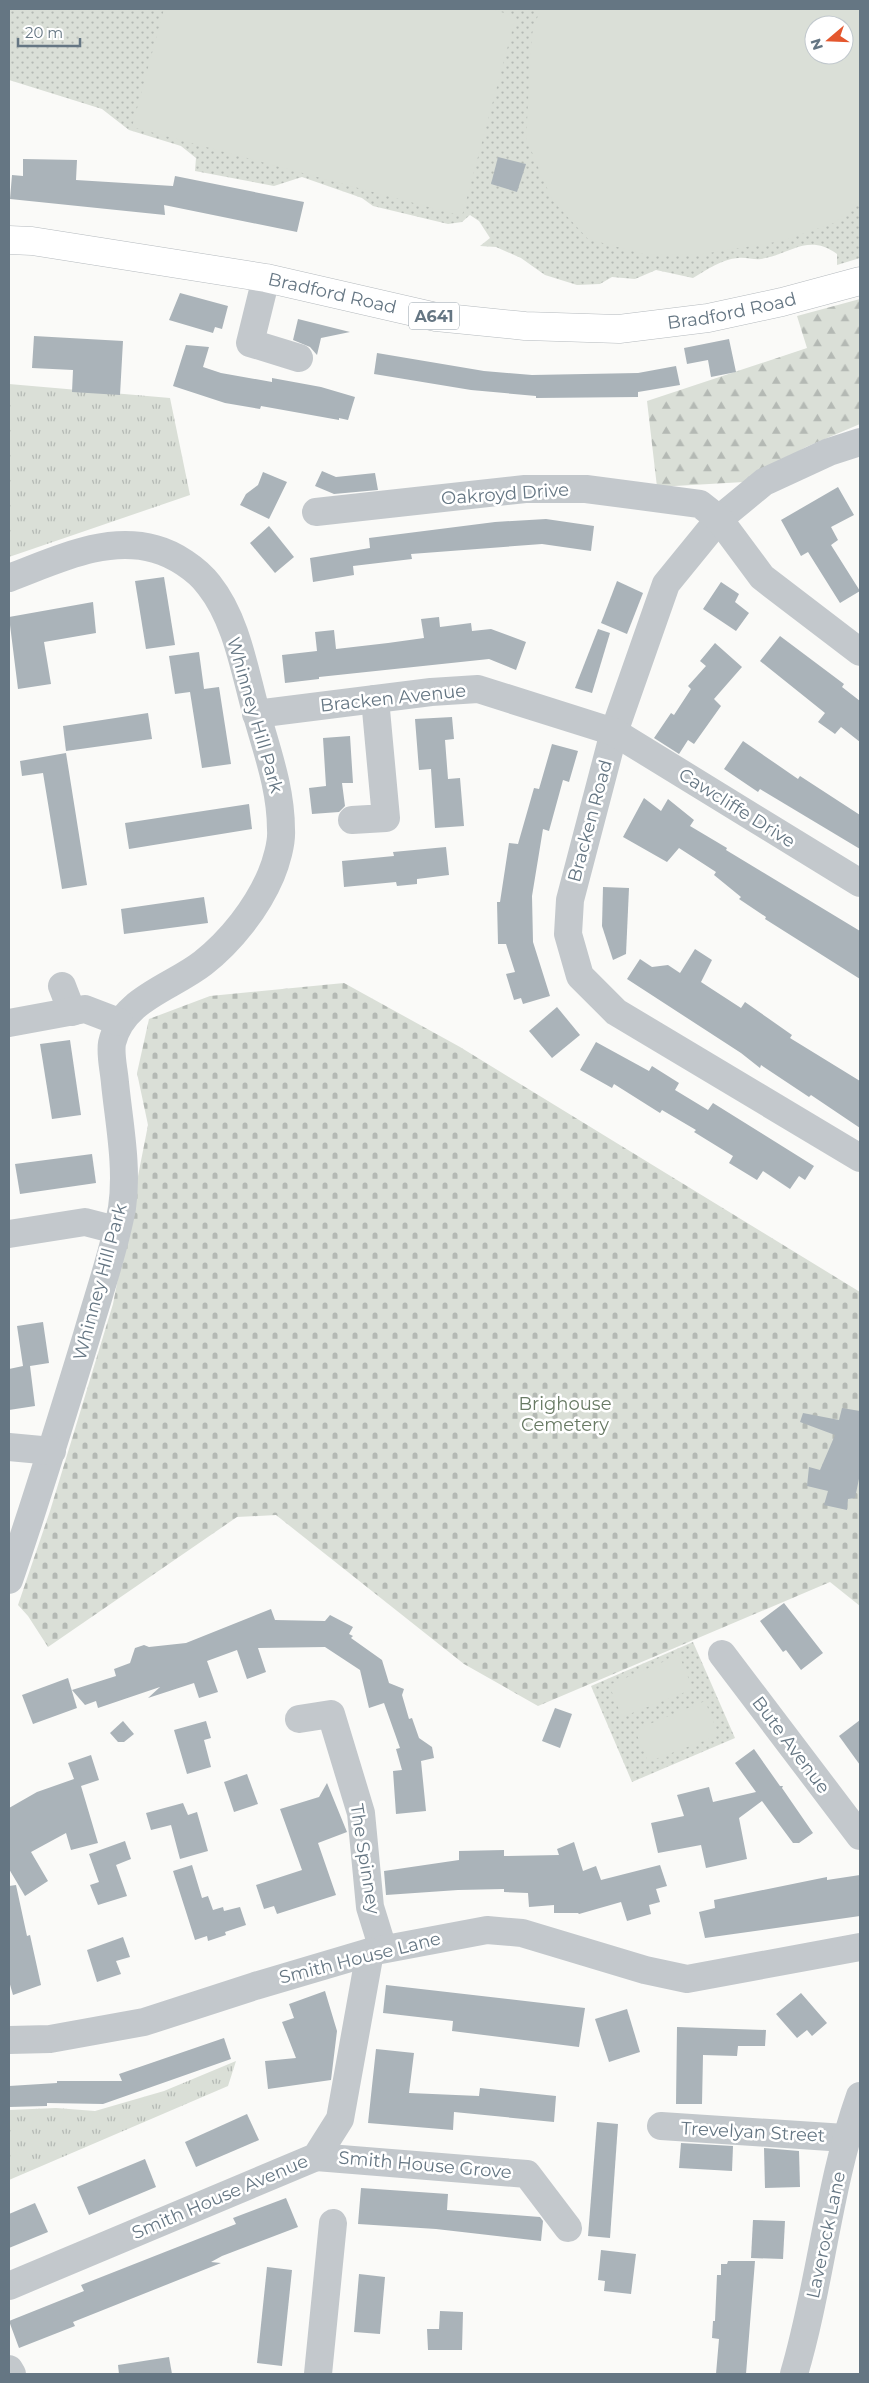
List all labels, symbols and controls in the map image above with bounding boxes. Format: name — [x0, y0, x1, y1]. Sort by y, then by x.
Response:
scale bar — [18, 15, 80, 47]
north arrow — [804, 15, 854, 65]
text: 20 m — [25, 23, 63, 42]
text: N — [806, 36, 827, 53]
street label: Bradford Road — [266, 268, 399, 319]
street label: Bradford Road — [666, 288, 799, 334]
road number: A641 — [409, 302, 459, 330]
street label: Oakroyd Drive — [440, 479, 570, 509]
street label: Whinney Hill Park — [222, 634, 288, 796]
street label: Bracken Avenue — [319, 679, 467, 717]
street label: Bracken Road — [563, 757, 617, 885]
street label: Cawcliffe Drive — [675, 763, 799, 853]
street label: Whinney Hill Park — [69, 1201, 132, 1363]
park label: Brighouse Cemetery — [518, 1393, 612, 1436]
street label: Bute Avenue — [747, 1692, 835, 1798]
street label: The Spinney — [345, 1802, 385, 1916]
street label: Smith House Lane — [277, 1927, 443, 1989]
street label: Trevelyan Street — [680, 2117, 826, 2147]
street label: Smith House Grove — [338, 2146, 513, 2184]
street label: Smith House Avenue — [129, 2150, 312, 2244]
street label: Laverock Lane — [802, 2169, 850, 2301]

